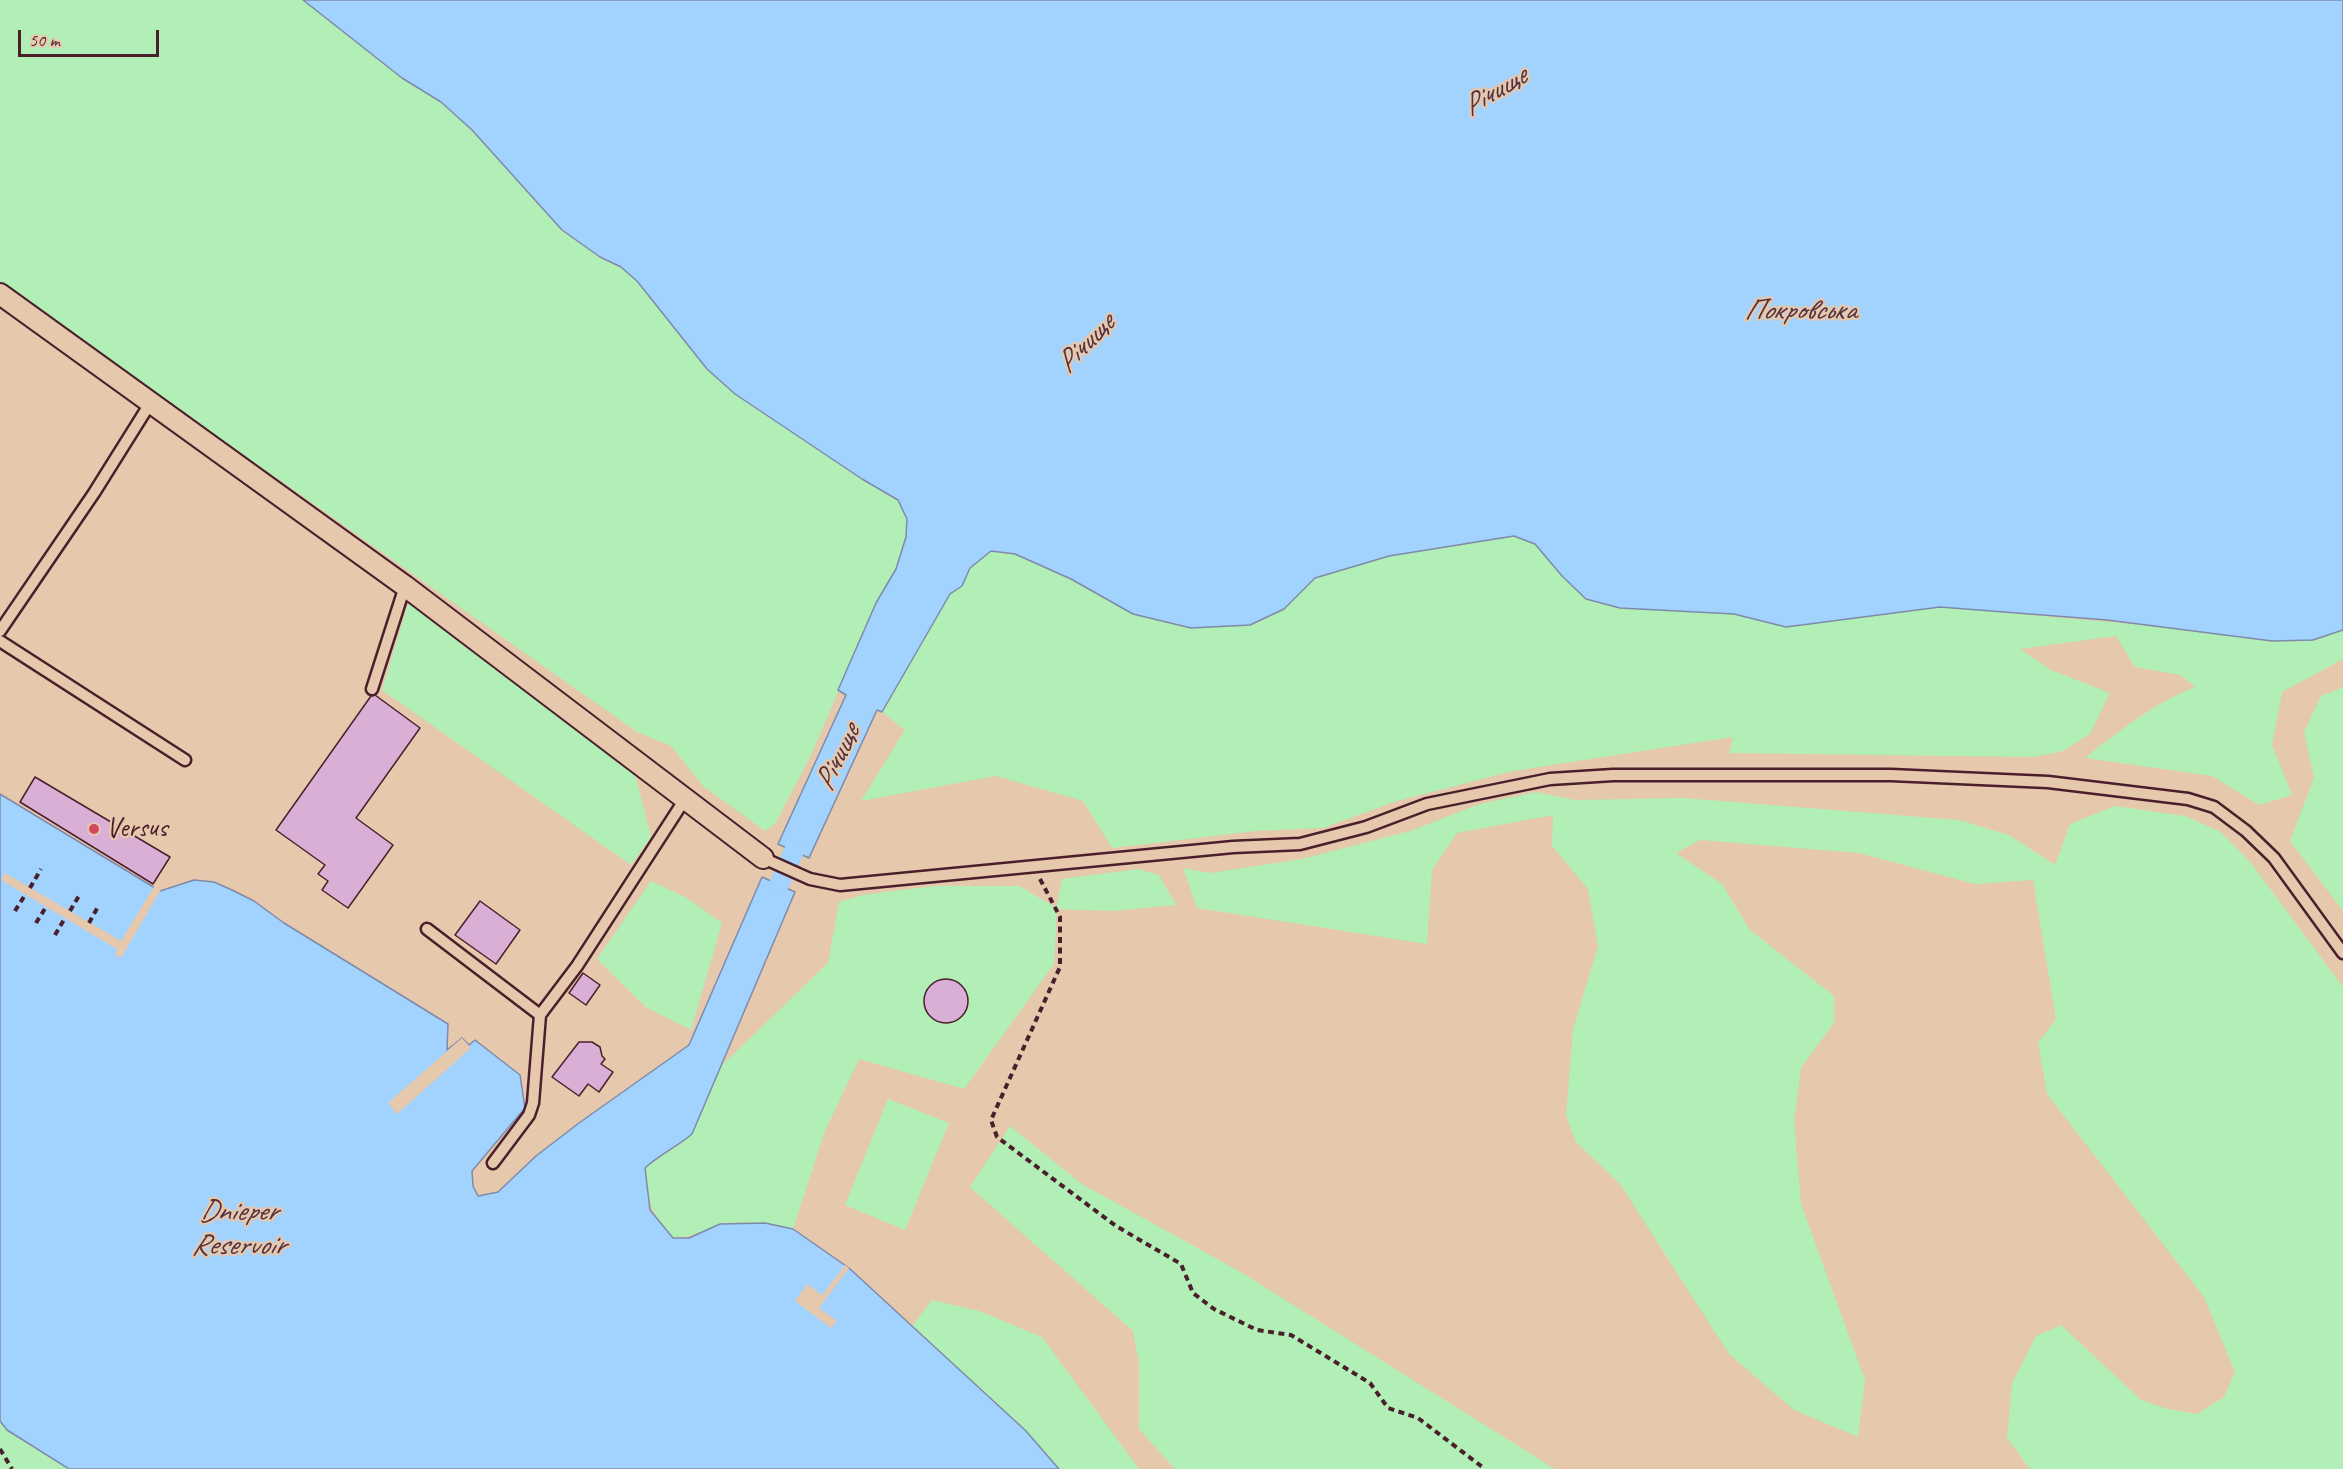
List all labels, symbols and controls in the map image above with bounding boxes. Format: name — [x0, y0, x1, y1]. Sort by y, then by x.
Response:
scale bar — [21, 18, 162, 56]
text: 50 m — [29, 29, 60, 51]
water label: Річище — [1456, 59, 1534, 125]
water label: Покровська — [1744, 293, 1856, 329]
water label: Річище — [1049, 307, 1123, 381]
water label: Річище — [807, 719, 869, 797]
place label: Versus — [106, 812, 168, 846]
marker: Versus — [87, 822, 101, 836]
water label: Dnieper Reservoir — [191, 1194, 285, 1264]

